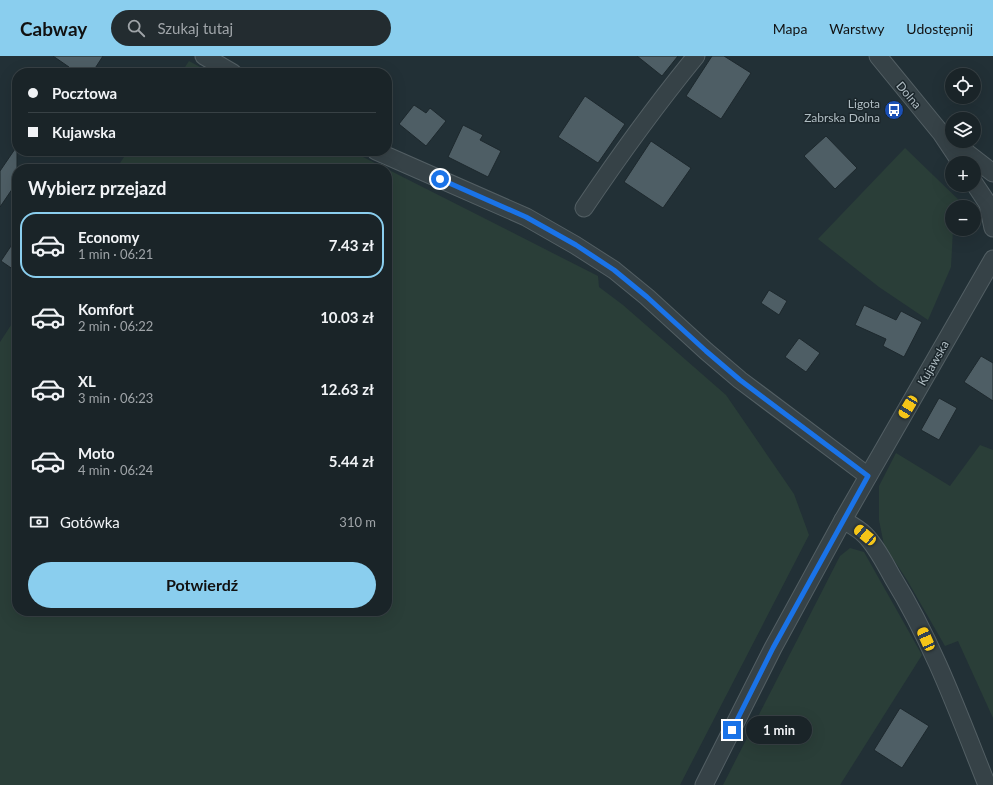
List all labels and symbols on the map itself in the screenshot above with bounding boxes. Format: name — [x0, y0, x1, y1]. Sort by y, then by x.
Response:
street label: Dolna — [893, 78, 925, 112]
place label: Ligota Zabrska Dolna — [804, 96, 880, 125]
bus stop icon: Ligota Zabrska Dolna — [883, 99, 905, 121]
route start — [431, 170, 449, 188]
street label: Kujawska — [914, 338, 952, 388]
car — [897, 394, 919, 420]
car — [852, 523, 878, 547]
car — [916, 626, 936, 652]
callout: 1 min — [746, 716, 812, 744]
route end — [723, 721, 741, 739]

